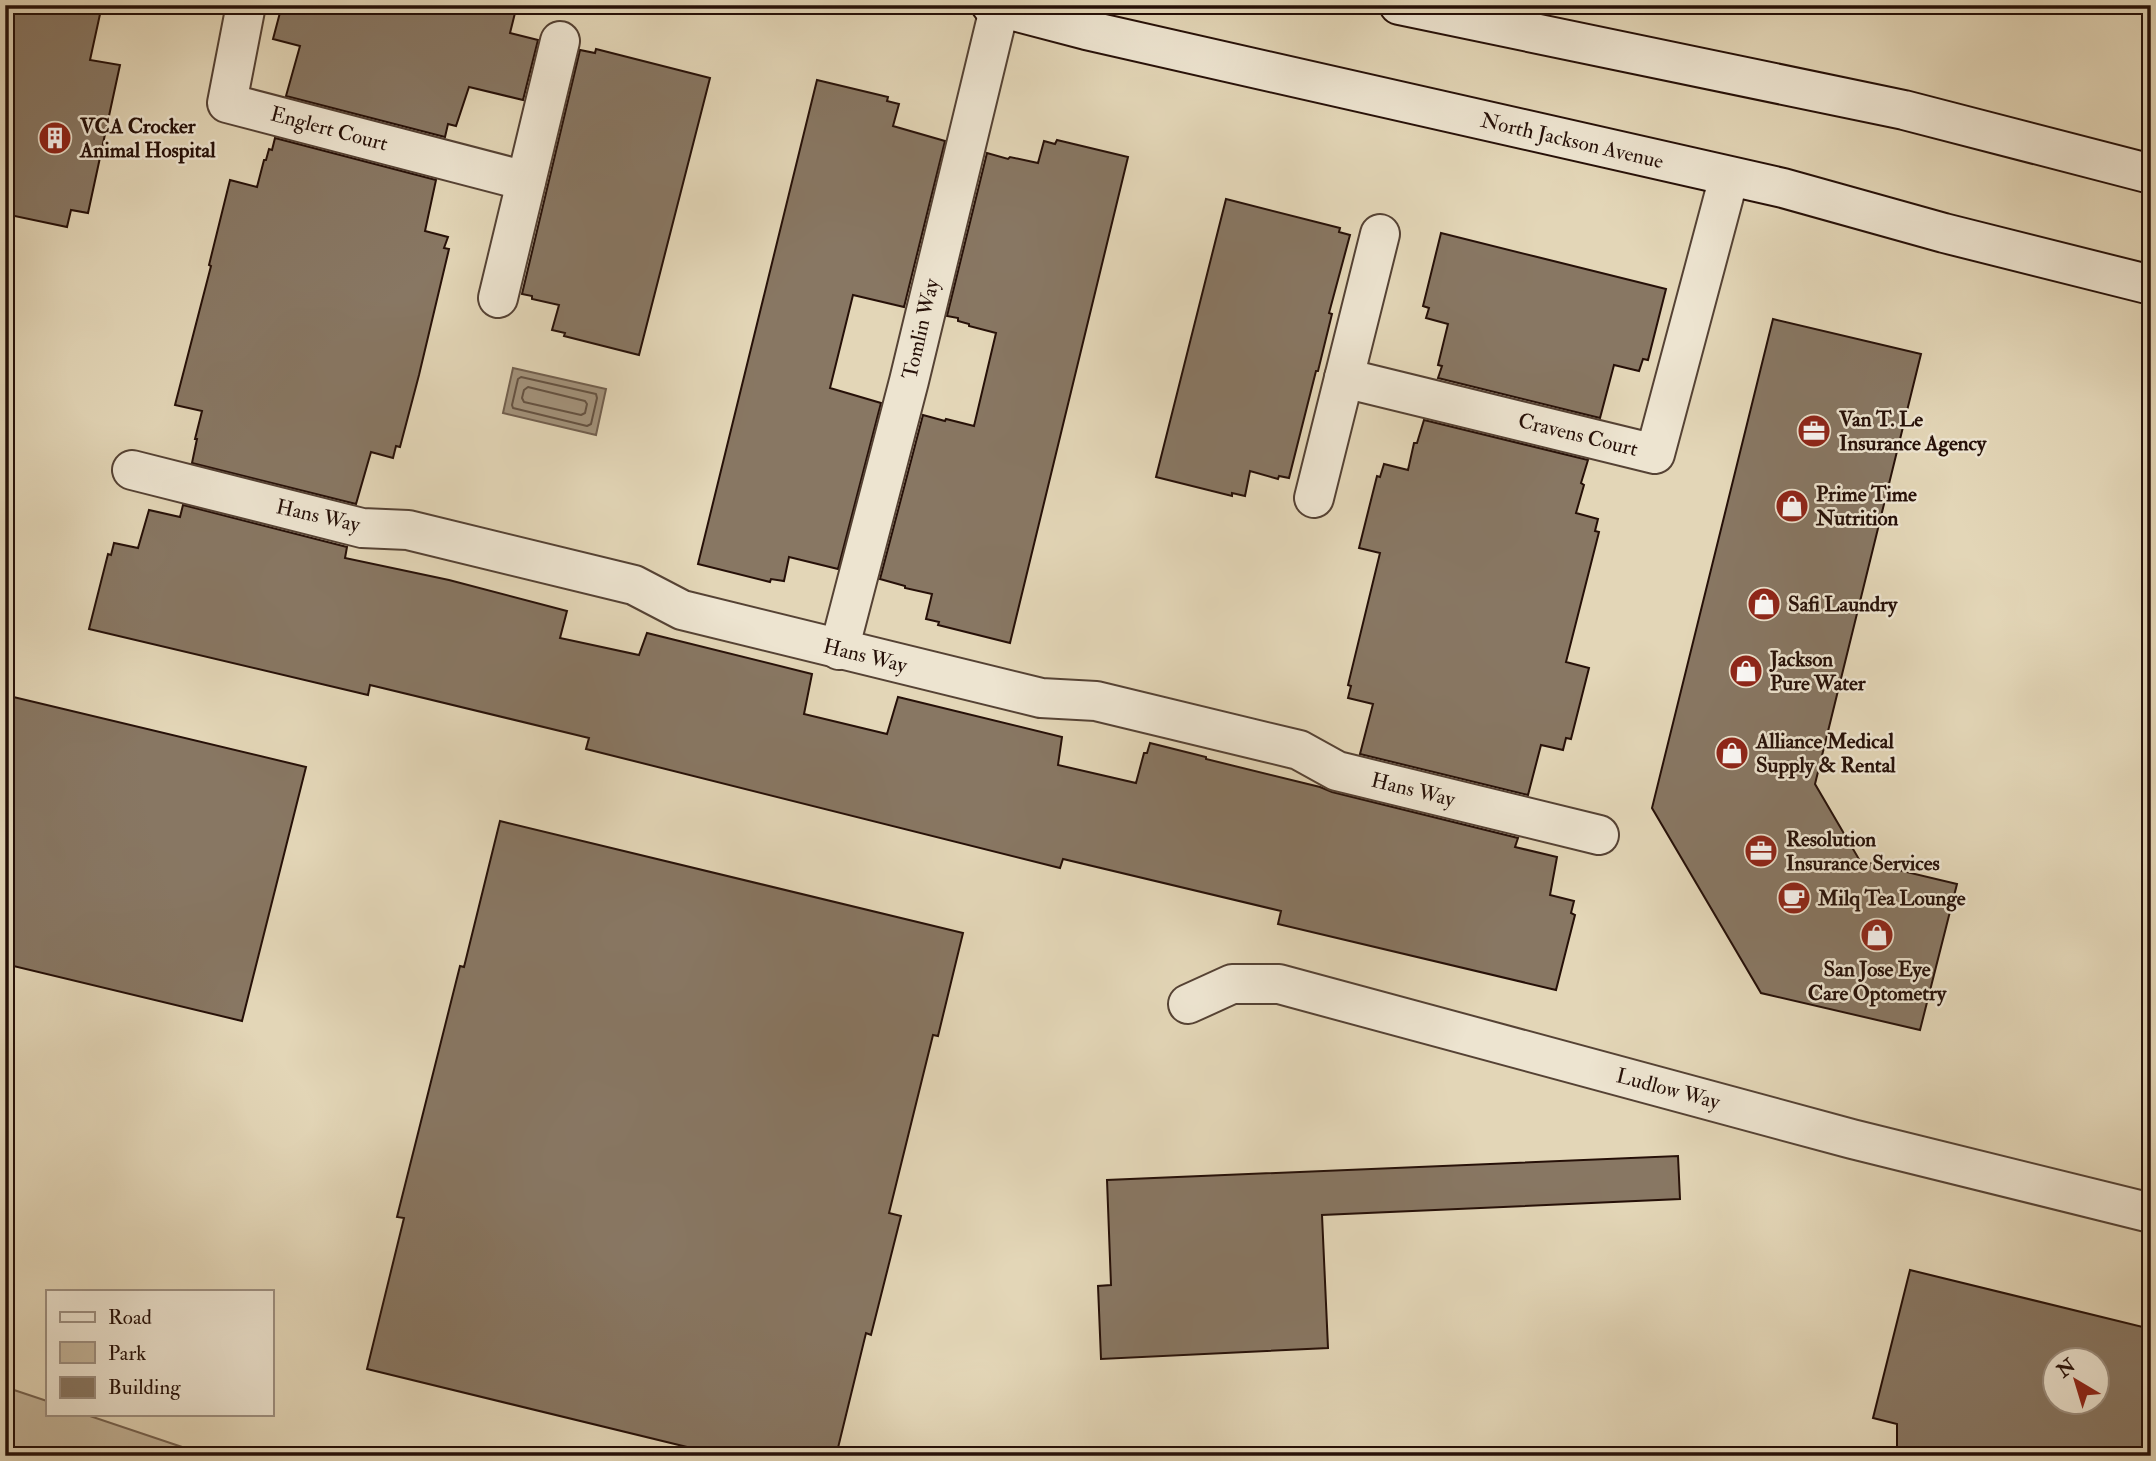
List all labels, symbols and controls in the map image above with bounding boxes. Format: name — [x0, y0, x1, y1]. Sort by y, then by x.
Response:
street label: Englert Court — [267, 100, 391, 158]
street label: North Jackson Avenue — [1478, 107, 1666, 175]
place label: VCA Crocker Animal Hospital — [79, 113, 216, 164]
building icon: VCA Crocker Animal Hospital — [36, 119, 74, 157]
street label: Tomlin Way — [896, 275, 946, 382]
place label: Van T. Le Insurance Agency — [1838, 406, 1987, 457]
street label: Cravens Court — [1515, 407, 1641, 463]
office icon: Van T. Le Insurance Agency — [1795, 412, 1833, 450]
place label: Prime Time Nutrition — [1815, 481, 1917, 532]
shop icon: Prime Time Nutrition — [1773, 487, 1811, 525]
street label: Hans Way — [273, 493, 363, 539]
shop icon: Safi Laundry — [1745, 585, 1783, 623]
place label: Safi Laundry — [1788, 591, 1898, 618]
street label: Hans Way — [820, 633, 910, 680]
place label: Jackson Pure Water — [1769, 646, 1867, 697]
shop icon: Jackson Pure Water — [1727, 652, 1765, 690]
place label: Alliance Medical Supply & Rental — [1755, 728, 1896, 779]
shop icon: Alliance Medical Supply & Rental — [1713, 734, 1751, 772]
street label: Hans Way — [1368, 767, 1458, 814]
place label: Resolution Insurance Services — [1786, 826, 1940, 877]
office icon: Resolution Insurance Services — [1742, 832, 1780, 870]
cafe icon: Milq Tea Lounge — [1775, 879, 1813, 917]
place label: Milq Tea Lounge — [1817, 885, 1966, 912]
shop icon: San Jose Eye Care Optometry — [1858, 916, 1896, 954]
place label: San Jose Eye Care Optometry — [1808, 956, 1947, 1007]
street label: Ludlow Way — [1613, 1062, 1724, 1116]
legend — [46, 1290, 273, 1416]
text: Road — [108, 1304, 153, 1331]
text: Park — [108, 1340, 146, 1367]
north arrow — [2040, 1346, 2110, 1416]
text: N — [2051, 1353, 2081, 1384]
text: Building — [108, 1374, 181, 1401]

